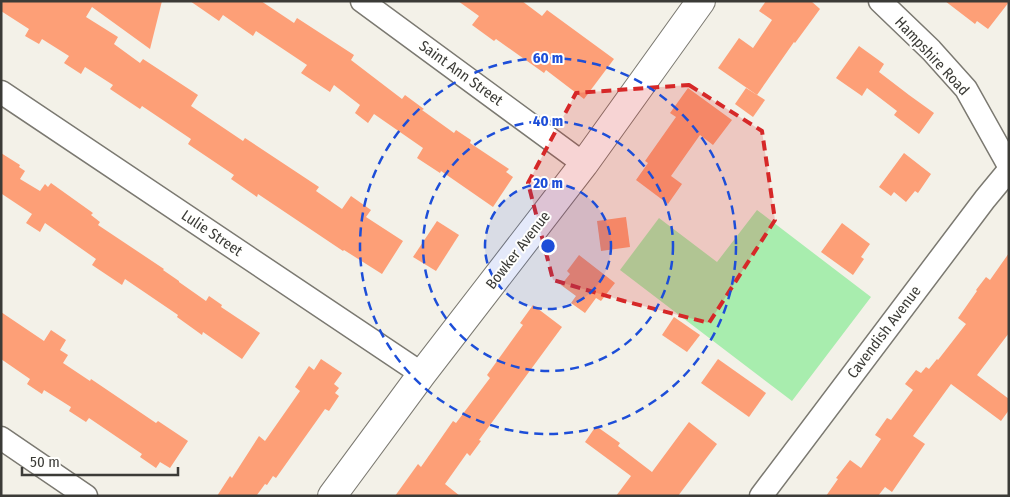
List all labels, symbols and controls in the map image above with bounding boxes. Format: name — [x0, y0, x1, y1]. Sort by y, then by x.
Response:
street label: Hampshire Road — [891, 13, 973, 99]
street label: Saint Ann Street — [416, 37, 506, 109]
text: 60 m — [533, 49, 563, 67]
text: 40 m — [533, 112, 563, 130]
text: 20 m — [532, 174, 563, 192]
street label: Lulie Street — [178, 206, 246, 260]
street label: Bowker Avenue — [482, 207, 554, 293]
centre of rings — [539, 237, 557, 255]
street label: Cavendish Avenue — [843, 282, 925, 382]
scale bar — [22, 444, 179, 476]
text: 50 m — [30, 453, 60, 471]

